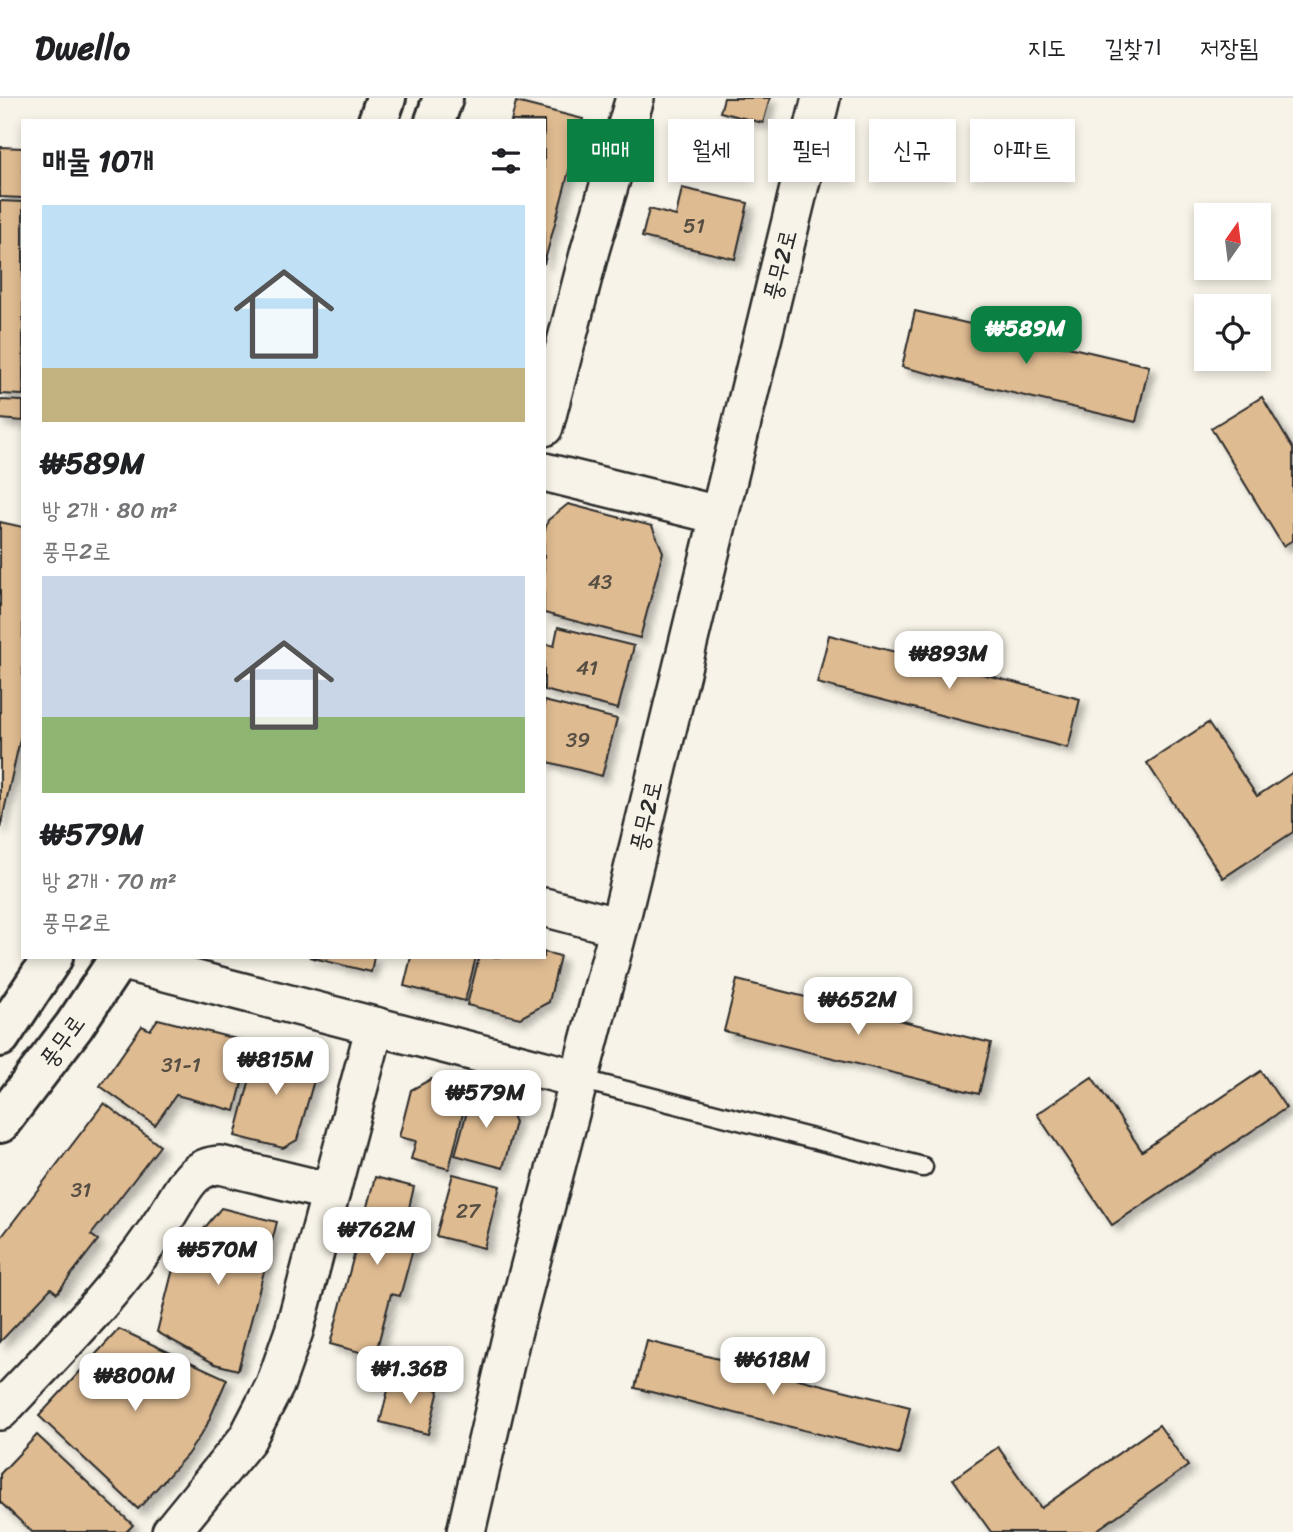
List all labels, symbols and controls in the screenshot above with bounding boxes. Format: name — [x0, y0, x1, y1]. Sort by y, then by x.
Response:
text: Dwello — [35, 19, 130, 77]
text: 지도 — [1028, 27, 1066, 69]
text: 길찾기 — [1104, 27, 1162, 69]
text: 저장됨 — [1200, 27, 1258, 69]
chip: 매매 — [567, 119, 654, 182]
chip: 월세 — [668, 119, 754, 182]
chip: 필터 — [768, 119, 855, 182]
chip: 신규 — [869, 119, 956, 182]
chip: 아파트 — [970, 119, 1075, 182]
text: 매물 10개 — [42, 134, 154, 188]
icon: filters — [487, 142, 525, 180]
north arrow — [1194, 203, 1270, 280]
map controls — [1194, 203, 1271, 371]
house number: 51 — [683, 207, 705, 245]
street label: 풍무2로 — [751, 225, 809, 305]
icon: home — [221, 251, 347, 377]
button: locate — [1194, 294, 1271, 371]
pin: ₩589M — [977, 306, 1075, 366]
text: ₩589M — [987, 308, 1065, 349]
text: ₩589M — [42, 436, 144, 490]
text: 방 2개 · 80 m² — [42, 490, 177, 531]
text: 풍무2로 — [42, 531, 111, 572]
house number: 43 — [588, 563, 613, 601]
icon: home — [221, 622, 347, 748]
pin: ₩893M — [900, 632, 998, 691]
text: ₩893M — [910, 633, 988, 674]
house number: 41 — [576, 649, 598, 687]
house number: 39 — [566, 721, 590, 759]
street label: 풍무2로 — [617, 776, 675, 856]
text: ₩579M — [42, 807, 144, 861]
text: 방 2개 · 70 m² — [42, 861, 177, 902]
text: 풍무2로 — [42, 902, 111, 943]
pin: ₩652M — [809, 978, 907, 1037]
text: ₩652M — [820, 979, 896, 1020]
street label: 풍무로 — [28, 1005, 96, 1077]
pin: ₩815M — [227, 1038, 325, 1097]
text: ₩815M — [239, 1039, 313, 1080]
house number: 31-1 — [161, 1046, 201, 1084]
pin: ₩579M — [437, 1070, 535, 1130]
text: ₩579M — [447, 1072, 525, 1113]
house number: 31 — [71, 1171, 91, 1209]
house number: 27 — [456, 1192, 482, 1230]
pin: ₩762M — [328, 1208, 426, 1267]
text: ₩762M — [339, 1209, 415, 1250]
pin: ₩570M — [169, 1228, 267, 1287]
text: ₩570M — [179, 1229, 257, 1270]
pin: ₩618M — [724, 1338, 822, 1397]
text: ₩618M — [736, 1339, 810, 1380]
pin: ₩1.36B — [353, 1346, 467, 1406]
text: ₩1.36B — [373, 1348, 447, 1389]
pin: ₩800M — [86, 1354, 184, 1413]
text: ₩800M — [95, 1355, 175, 1396]

